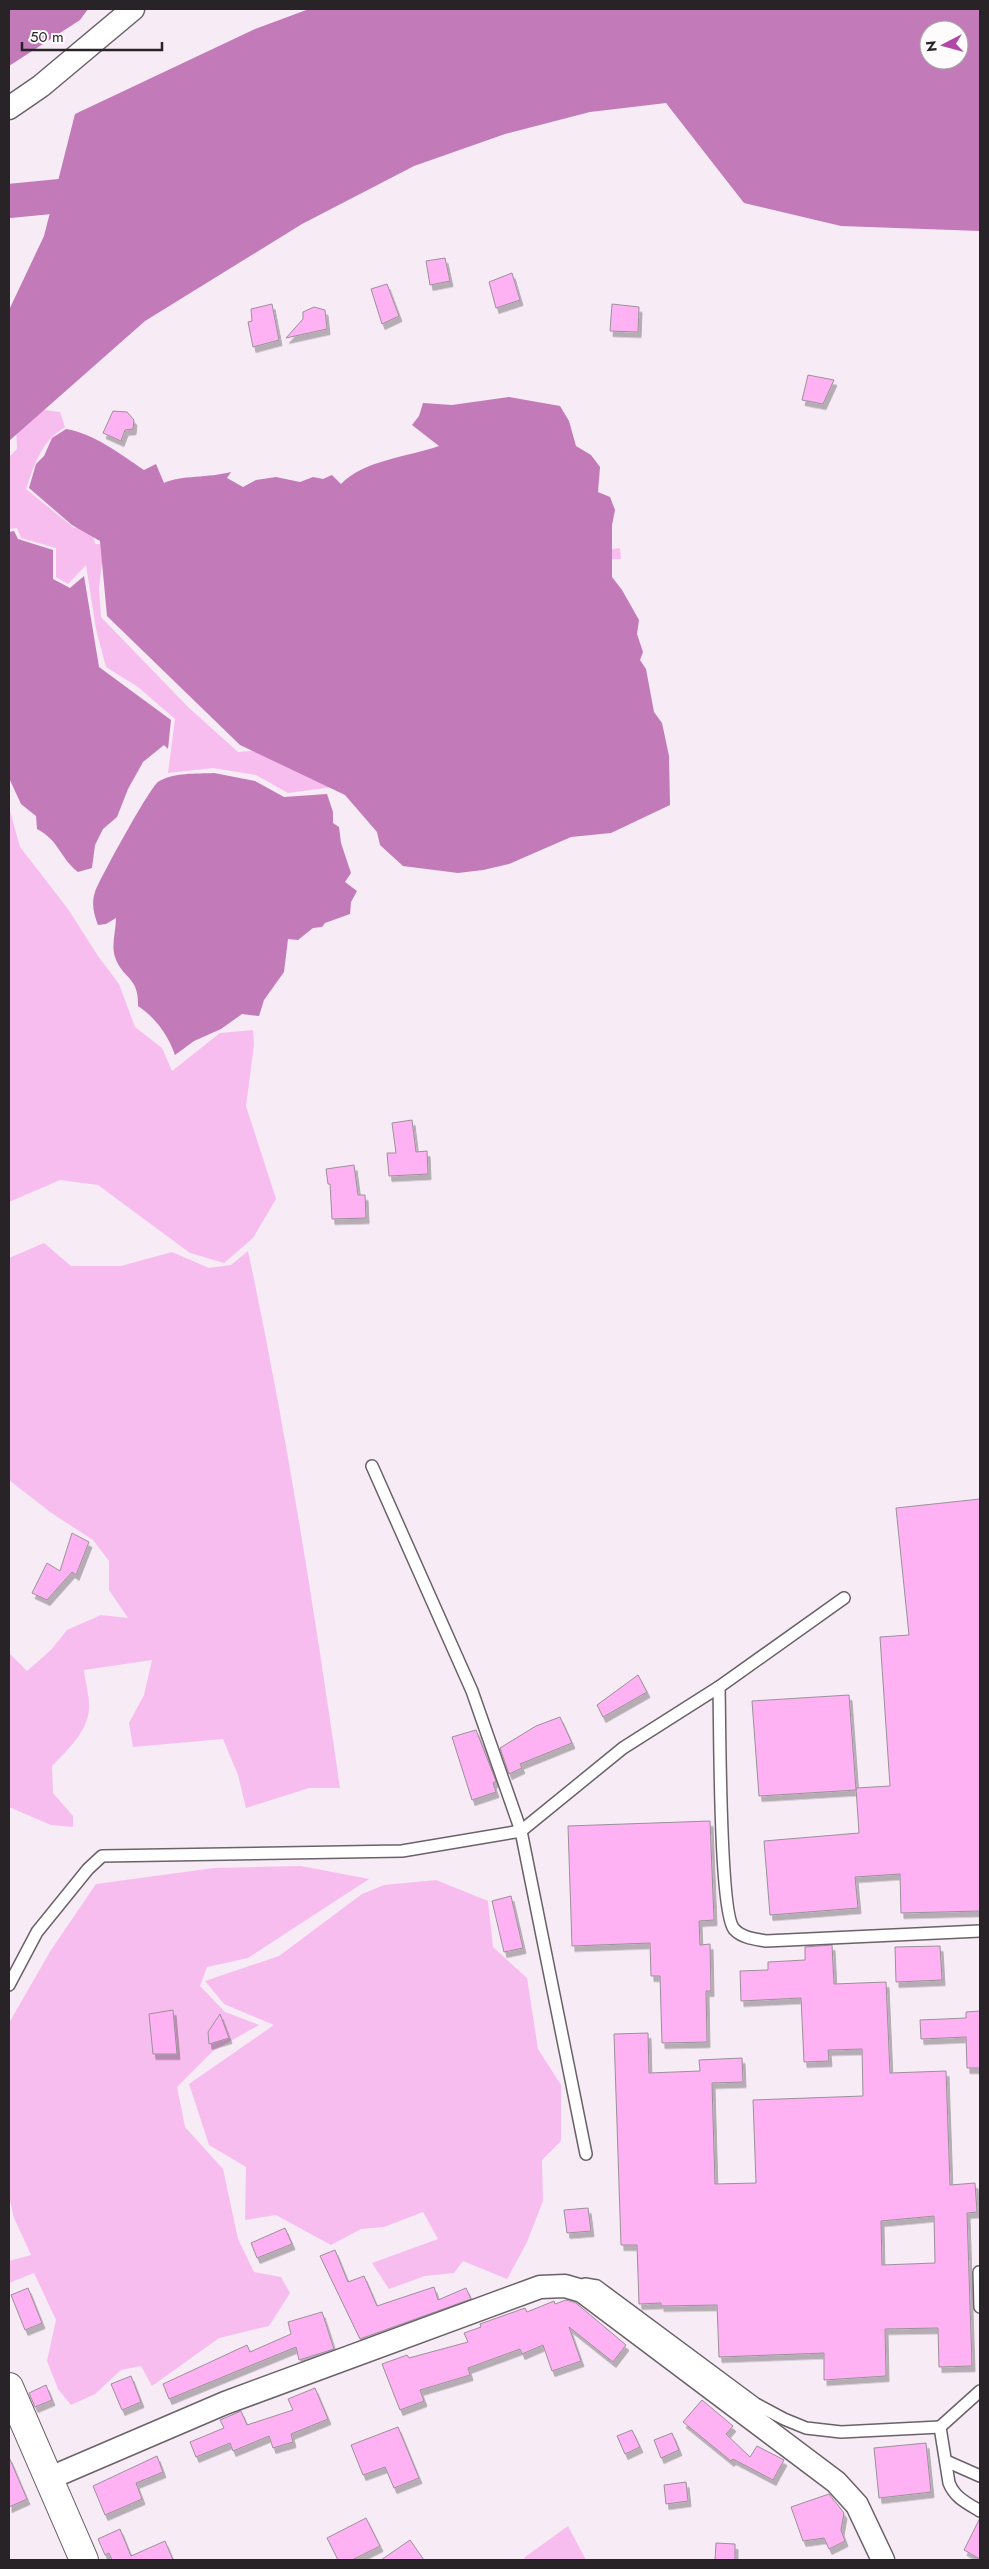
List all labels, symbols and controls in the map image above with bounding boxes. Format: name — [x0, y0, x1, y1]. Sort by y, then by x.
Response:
scale bar — [22, 20, 162, 52]
north arrow — [919, 20, 969, 70]
text: 50 m — [30, 26, 64, 48]
text: N — [921, 40, 942, 53]

